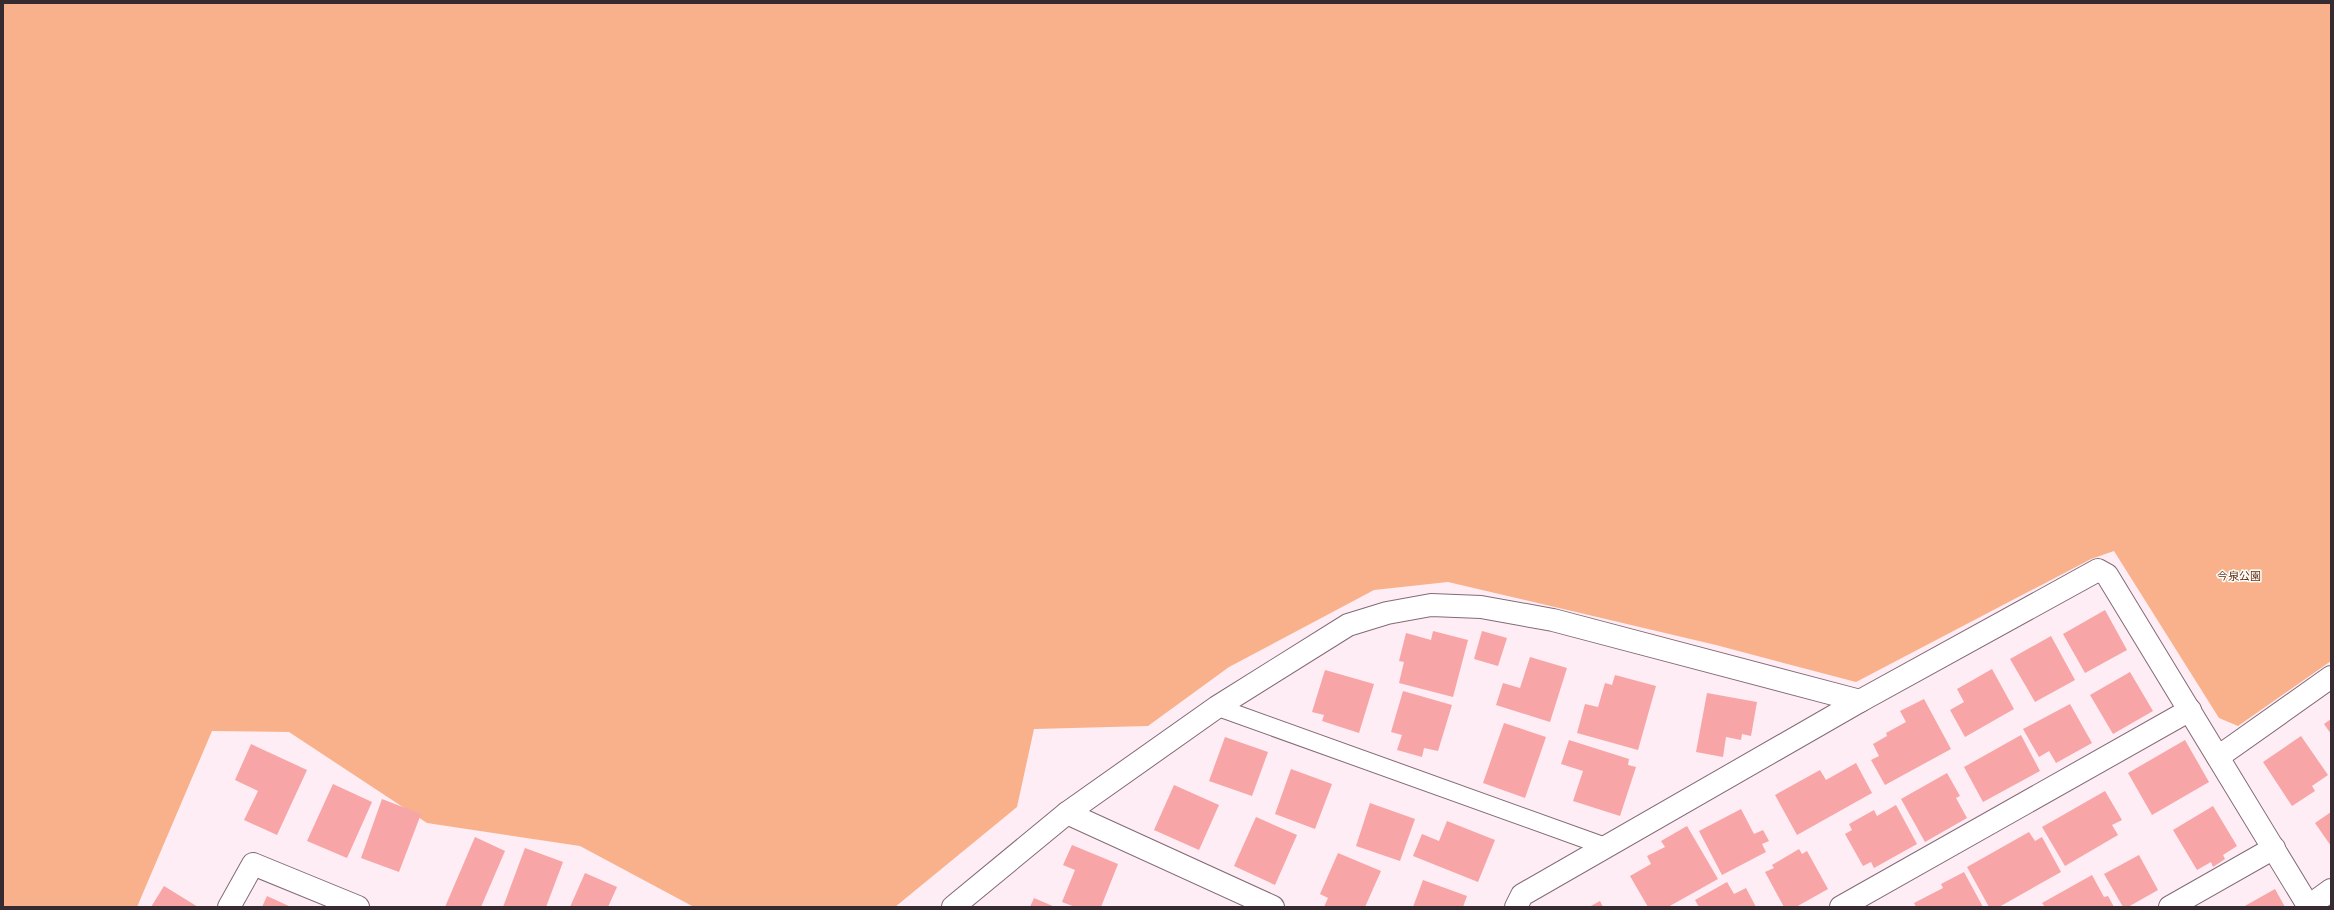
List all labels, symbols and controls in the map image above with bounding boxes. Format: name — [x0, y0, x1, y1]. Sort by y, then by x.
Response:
park label: 今泉公園 — [2217, 569, 2261, 582]

